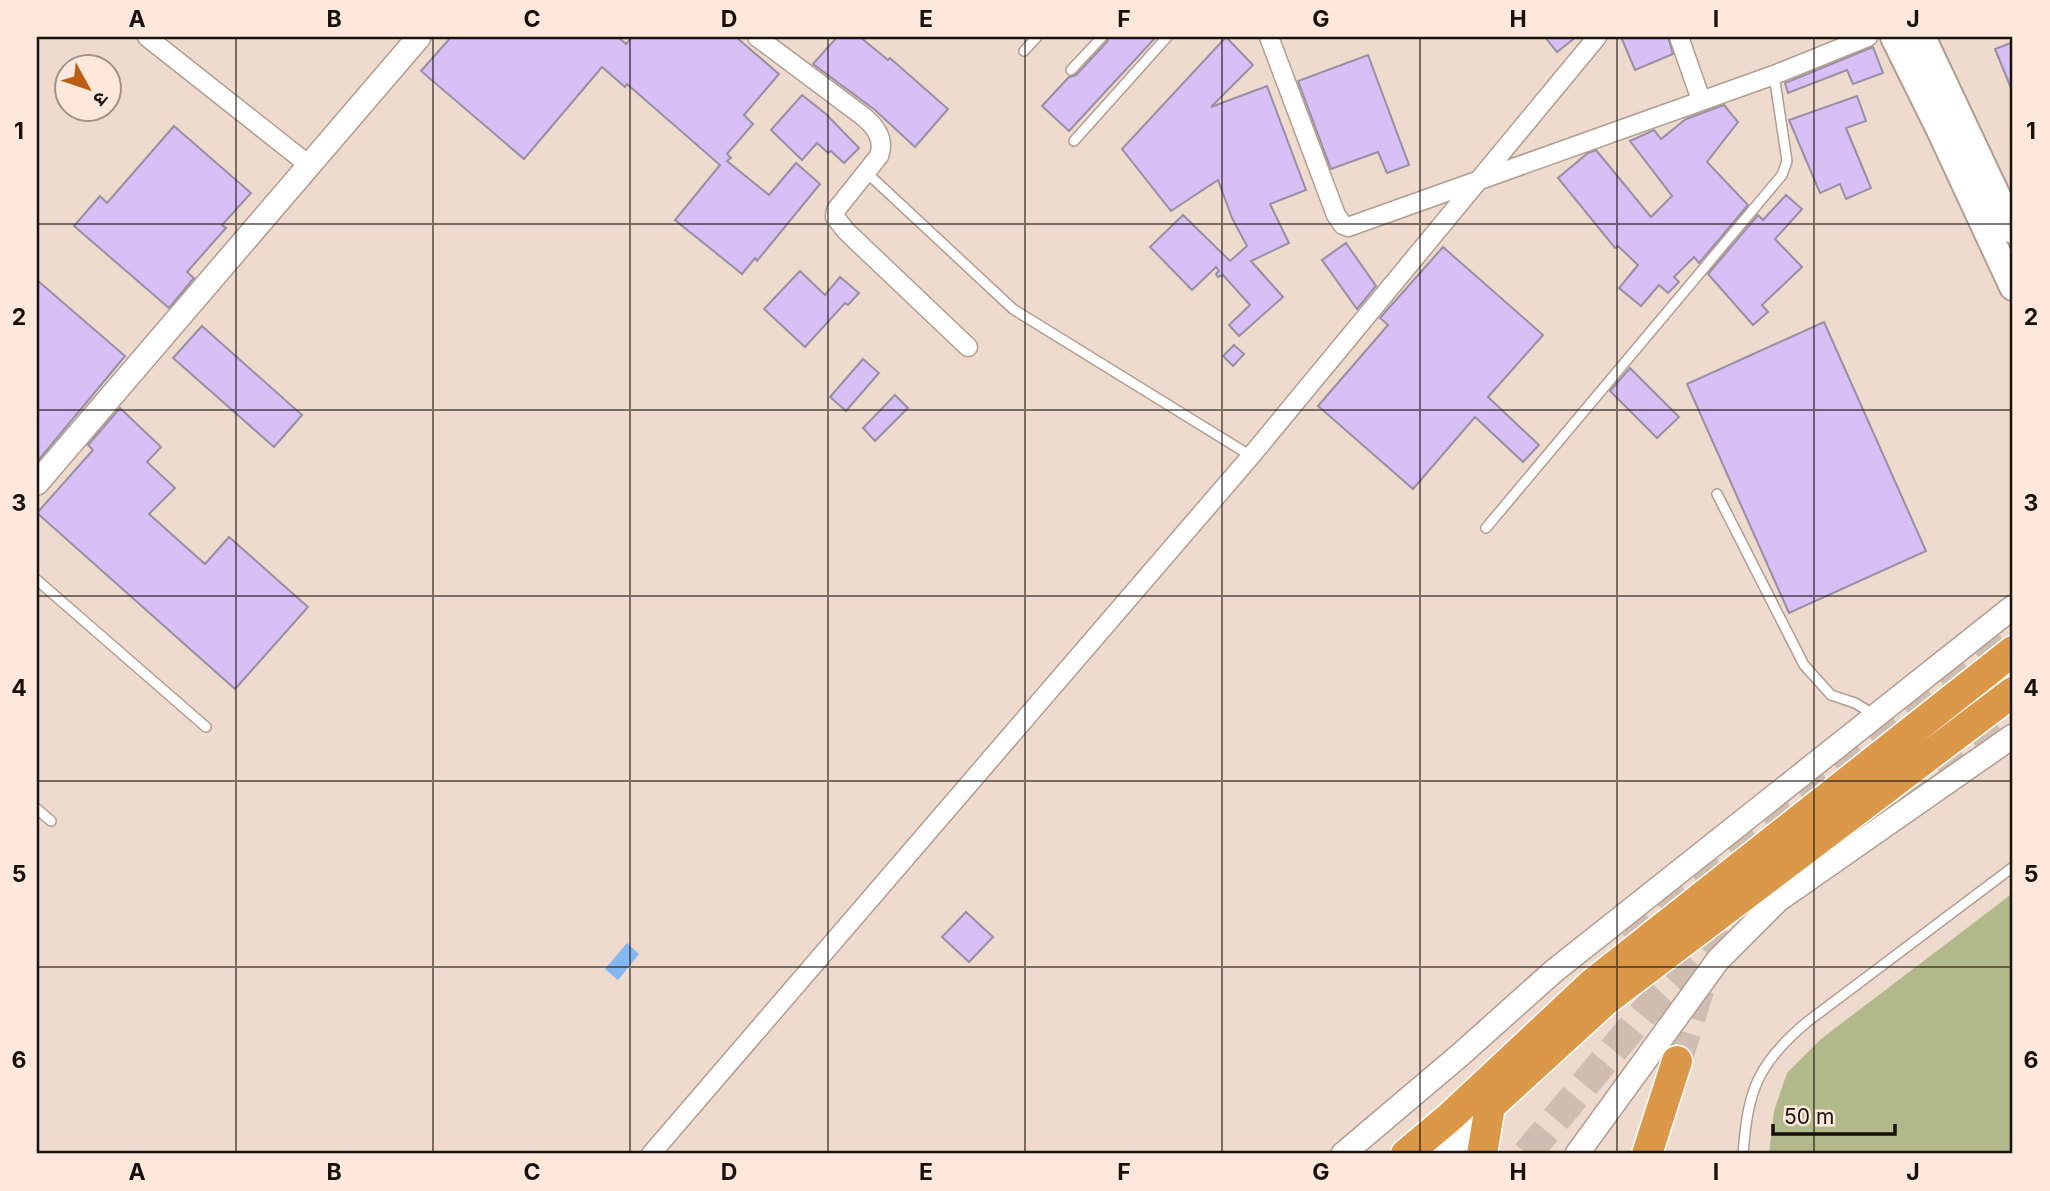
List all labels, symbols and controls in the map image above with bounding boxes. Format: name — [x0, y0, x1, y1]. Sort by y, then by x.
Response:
text: A — [128, 5, 146, 33]
text: B — [326, 5, 342, 33]
text: C — [523, 5, 541, 33]
text: D — [721, 5, 737, 33]
text: E — [919, 5, 933, 33]
text: F — [1117, 5, 1131, 33]
text: G — [1312, 5, 1330, 33]
text: H — [1509, 5, 1527, 33]
text: I — [1713, 5, 1719, 33]
text: J — [1906, 5, 1920, 33]
north arrow — [52, 52, 122, 122]
text: उ — [88, 87, 113, 111]
text: 1 — [14, 117, 24, 145]
text: 1 — [2026, 117, 2036, 145]
text: 2 — [12, 303, 26, 331]
text: 2 — [2024, 303, 2038, 331]
text: 3 — [12, 489, 26, 517]
text: 3 — [2024, 489, 2038, 517]
text: 4 — [11, 674, 27, 702]
text: 4 — [2023, 674, 2039, 702]
text: 5 — [12, 860, 26, 888]
text: 5 — [2024, 860, 2038, 888]
text: 6 — [12, 1046, 26, 1074]
text: 6 — [2024, 1046, 2038, 1074]
scale bar — [1773, 1093, 1896, 1137]
text: 50 m — [1784, 1104, 1834, 1129]
text: A — [128, 1158, 146, 1186]
text: B — [326, 1158, 342, 1186]
text: C — [523, 1158, 541, 1186]
text: D — [721, 1158, 737, 1186]
text: E — [919, 1158, 933, 1186]
text: F — [1117, 1158, 1131, 1186]
text: G — [1312, 1158, 1330, 1186]
text: H — [1509, 1158, 1527, 1186]
text: I — [1713, 1158, 1719, 1186]
text: J — [1906, 1158, 1920, 1186]

